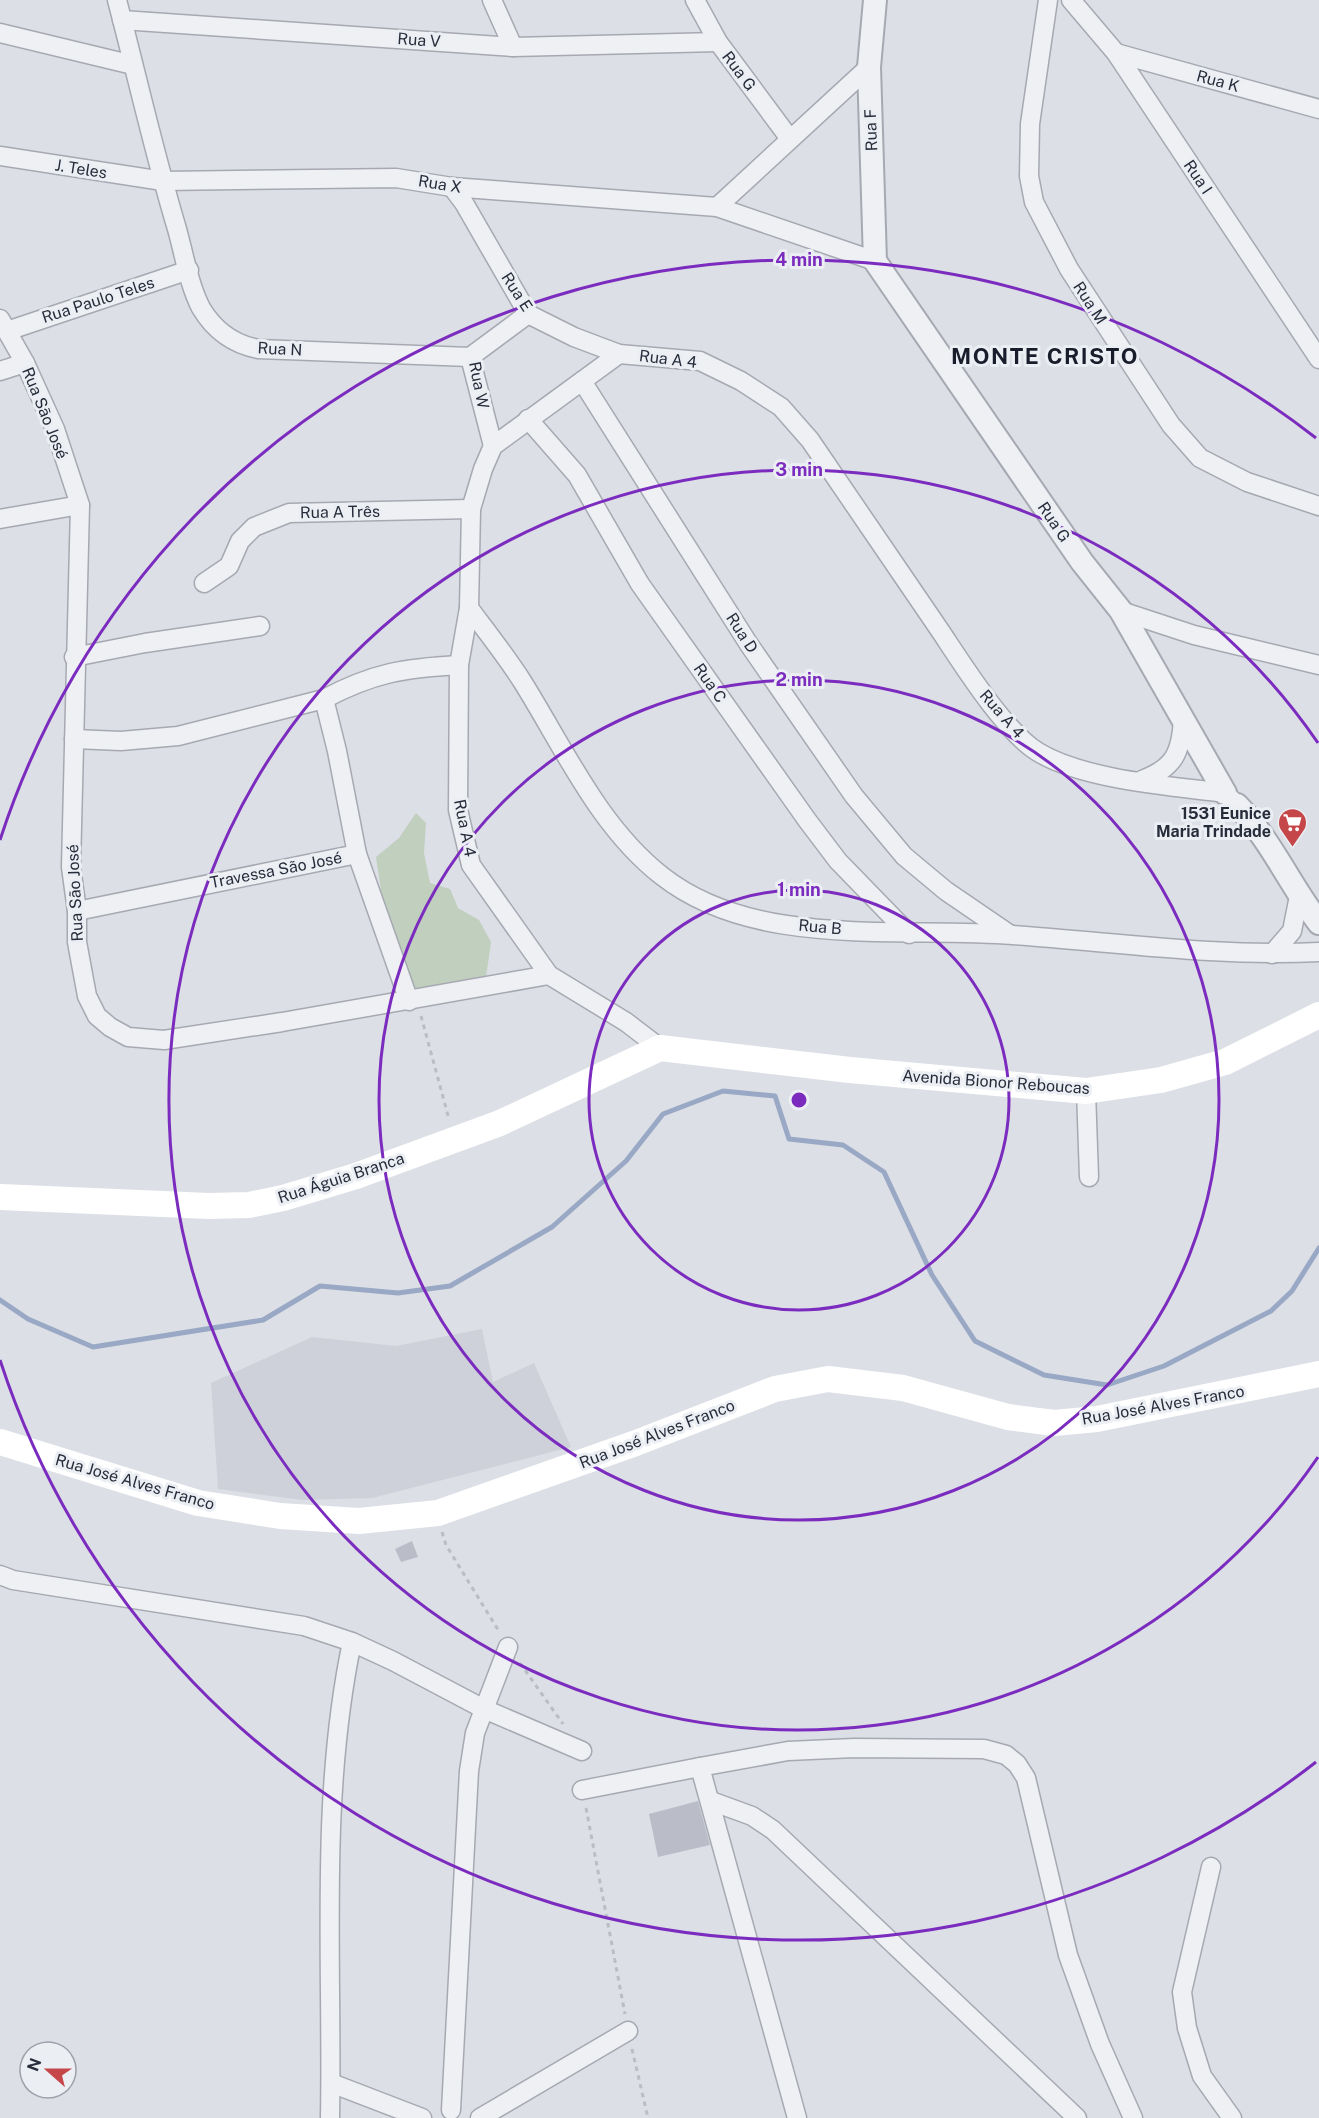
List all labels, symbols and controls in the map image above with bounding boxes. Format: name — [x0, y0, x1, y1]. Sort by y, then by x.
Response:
street label: Rua V — [397, 29, 441, 51]
street label: Rua G — [718, 48, 760, 94]
street label: Rua K — [1194, 66, 1242, 96]
street label: Rua F — [861, 109, 881, 151]
street label: J. Teles — [54, 156, 108, 182]
street label: Rua I — [1180, 156, 1216, 198]
street label: Rua X — [417, 171, 463, 197]
text: 4 min — [775, 249, 823, 270]
street label: Rua E — [497, 269, 537, 315]
street label: Rua Paulo Teles — [39, 273, 157, 327]
street label: Rua M — [1069, 278, 1111, 328]
street label: Rua N — [257, 338, 303, 360]
district label: MONTE CRISTO — [951, 343, 1139, 369]
street label: Rua A 4 — [638, 346, 698, 372]
street label: Rua W — [465, 360, 493, 410]
street label: Rua São José — [18, 364, 72, 462]
text: 3 min — [775, 459, 823, 480]
street label: Rua G — [1034, 498, 1074, 546]
street label: Rua A Três — [300, 502, 380, 522]
street label: Rua D — [722, 609, 762, 657]
street label: Rua C — [690, 660, 730, 706]
text: 2 min — [775, 669, 823, 690]
street label: Rua A 4 — [976, 686, 1028, 742]
street label: Rua A 4 — [450, 798, 480, 858]
place label: 1531 Eunice Maria Trindade — [1156, 804, 1271, 841]
supermarket icon: 1531 Eunice Maria Trindade — [1276, 806, 1308, 848]
street label: Rua São José — [63, 844, 87, 942]
street label: Travessa São José — [208, 848, 344, 892]
text: 1 min — [777, 879, 821, 900]
street label: Rua B — [798, 916, 842, 938]
street label: Avenida Bionor Reboucas — [902, 1066, 1090, 1098]
centre of rings — [789, 1090, 809, 1110]
street label: Rua Águia Branca — [275, 1148, 407, 1207]
street label: Rua José Alves Franco — [1080, 1381, 1246, 1429]
street label: Rua José Alves Franco — [577, 1396, 737, 1472]
street label: Rua José Alves Franco — [53, 1450, 217, 1514]
north arrow — [18, 2040, 78, 2100]
text: N — [23, 2056, 46, 2074]

